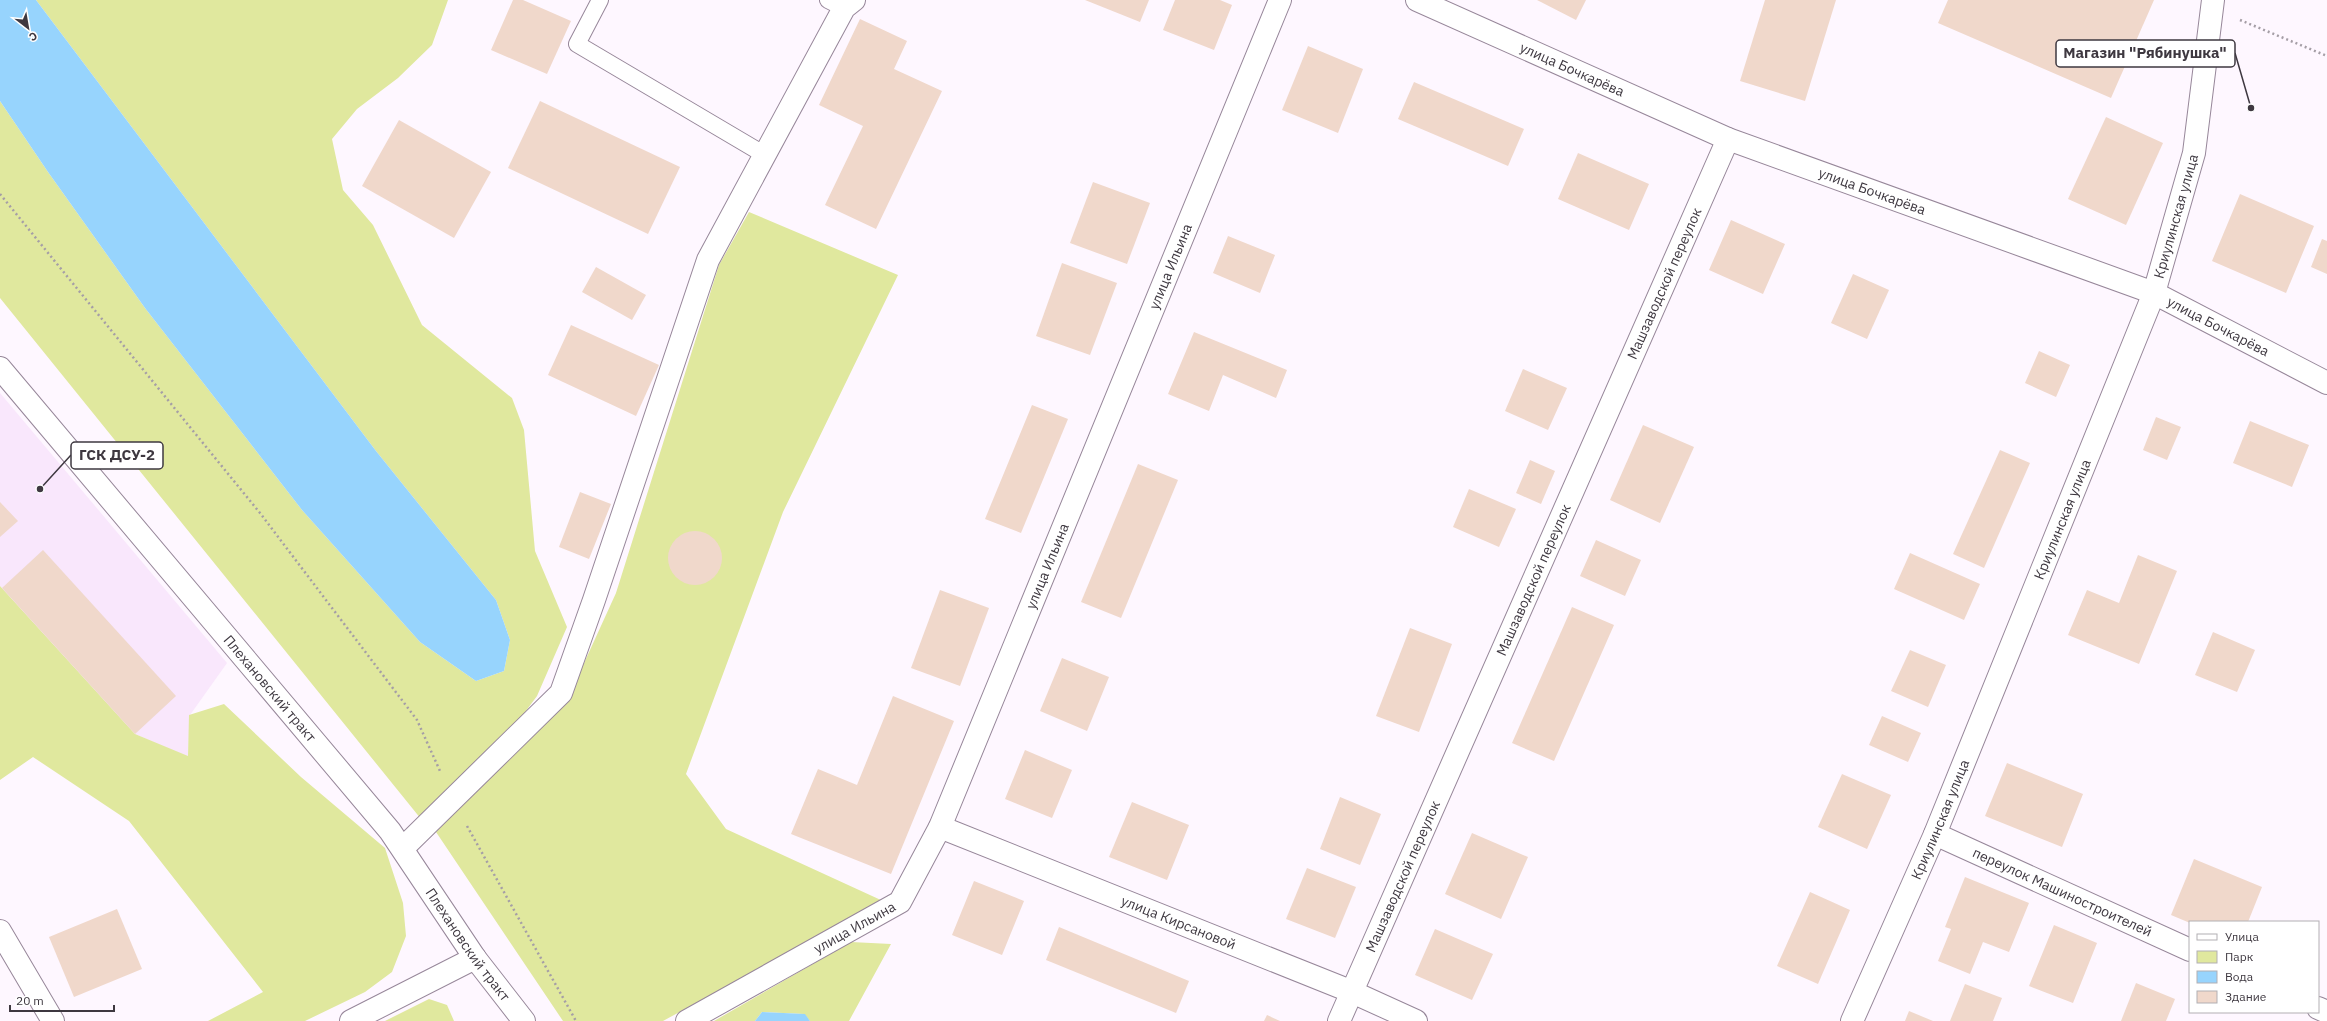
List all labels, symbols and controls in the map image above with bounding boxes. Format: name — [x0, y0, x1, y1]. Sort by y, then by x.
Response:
north arrow — [8, 8, 48, 48]
text: С — [26, 29, 40, 44]
street label: улица Бочкарёва — [1517, 38, 1628, 101]
callout: Магазин "Рябинушка" — [2056, 40, 2235, 67]
text: Магазин "Рябинушка" — [2063, 43, 2227, 62]
street label: Криулинская улица — [2150, 152, 2202, 281]
street label: улица Бочкарёва — [1816, 164, 1929, 219]
street label: Машзаводской переулок — [1623, 205, 1706, 362]
street label: улица Ильина — [1145, 220, 1196, 312]
street label: улица Бочкарёва — [2164, 292, 2273, 361]
callout: ГСК ДСУ-2 — [71, 442, 163, 469]
text: ГСК ДСУ-2 — [79, 445, 155, 464]
street label: Криулинская улица — [2030, 456, 2095, 582]
street label: Машзаводской переулок — [1492, 501, 1575, 659]
street label: улица Ильина — [1022, 520, 1073, 612]
street label: Плехановский тракт — [220, 631, 320, 746]
street label: Криулинская улица — [1907, 756, 1973, 882]
street label: Машзаводской переулок — [1361, 797, 1444, 955]
street label: переулок Машиностроителей — [1970, 843, 2155, 941]
street label: Плехановский тракт — [422, 884, 514, 1005]
street label: улица Кирсановой — [1119, 891, 1239, 953]
street label: улица Ильина — [810, 897, 899, 957]
legend — [2189, 921, 2319, 1013]
text: Улица — [2225, 929, 2259, 944]
text: Парк — [2225, 949, 2254, 964]
text: Вода — [2225, 969, 2254, 984]
scale bar — [10, 987, 114, 1013]
text: Здание — [2225, 989, 2267, 1004]
text: 20 m — [16, 993, 44, 1008]

